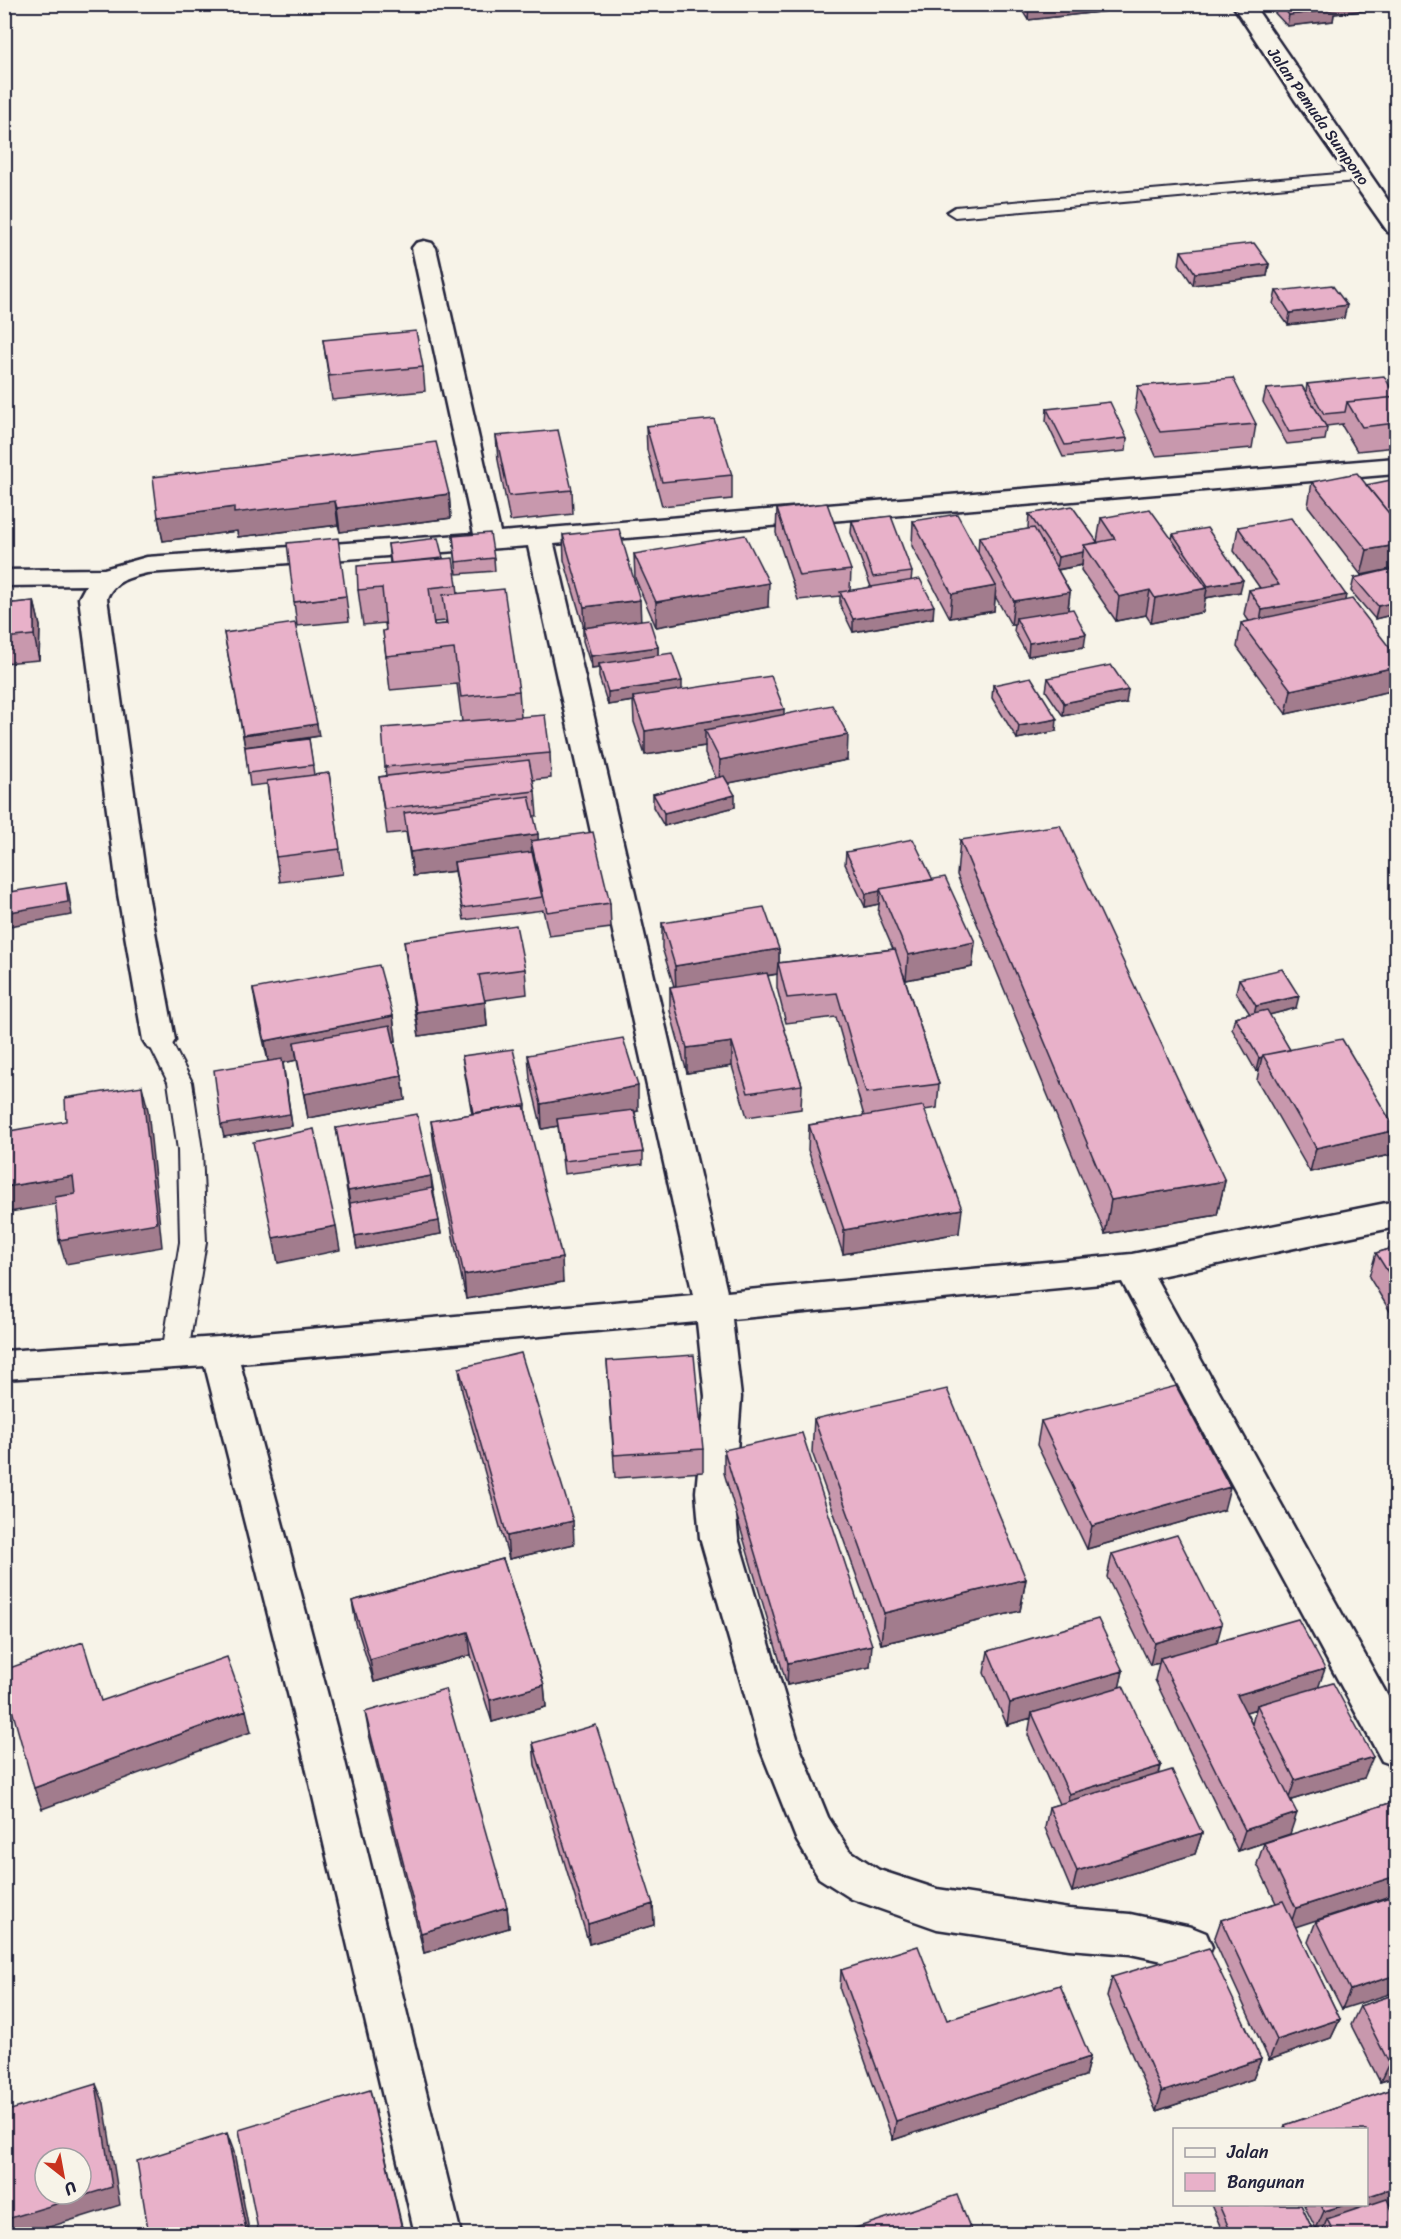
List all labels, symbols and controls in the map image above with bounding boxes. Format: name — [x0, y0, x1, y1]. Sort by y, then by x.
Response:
street label: Jalan Pemuda Sumpono — [1259, 40, 1377, 192]
legend — [1173, 2128, 1368, 2206]
text: Jalan — [1226, 2136, 1269, 2168]
north arrow — [33, 2146, 93, 2206]
text: Bangunan — [1227, 2166, 1305, 2198]
text: U — [57, 2173, 82, 2204]

